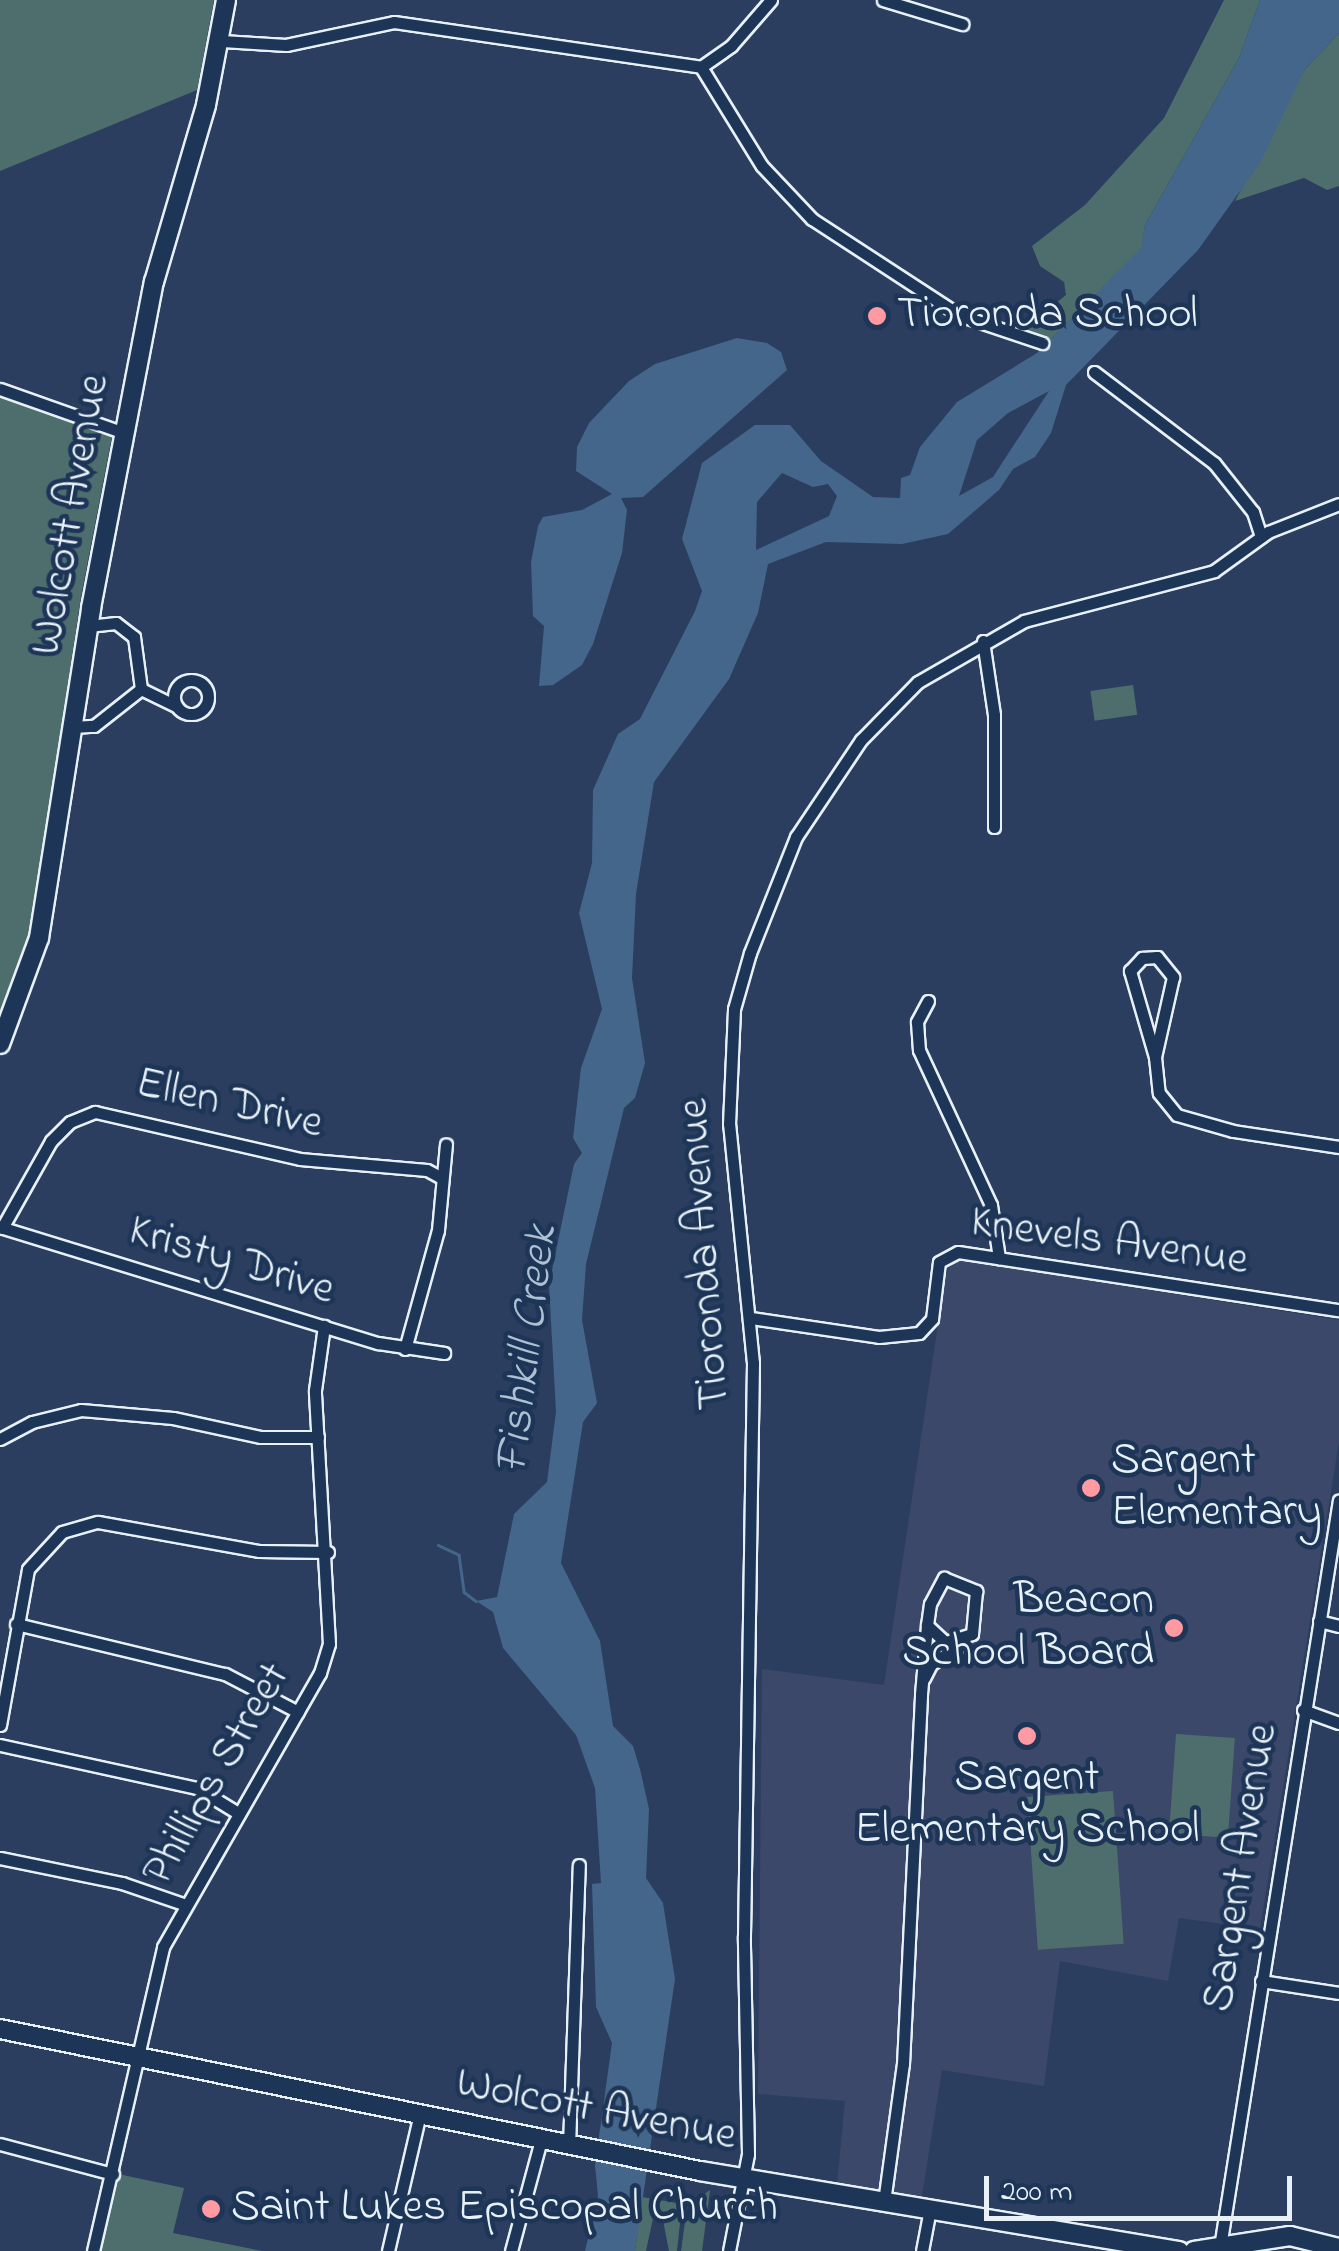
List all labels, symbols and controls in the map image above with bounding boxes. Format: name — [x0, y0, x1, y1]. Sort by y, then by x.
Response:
place label: Tioronda School — [897, 289, 1198, 343]
marker: Tioronda School — [866, 305, 888, 327]
street label: Wolcott Avenue — [21, 371, 123, 659]
street label: Ellen Drive — [130, 1057, 328, 1153]
street label: Tioronda Avenue — [668, 1096, 744, 1412]
street label: Knevels Avenue — [967, 1197, 1251, 1289]
street label: Kristy Drive — [122, 1205, 340, 1319]
water label: Fishkill Creek — [484, 1222, 572, 1478]
place label: Sargent Elementary — [1111, 1435, 1322, 1541]
marker: Sargent Elementary — [1080, 1477, 1102, 1499]
place label: Beacon School Board — [902, 1575, 1154, 1681]
marker: Beacon School Board — [1163, 1617, 1185, 1639]
street label: Phillips Street — [133, 1654, 303, 1896]
street label: Sargent Avenue — [1193, 1720, 1291, 2016]
marker: Sargent Elementary School — [1016, 1725, 1038, 1747]
place label: Sargent Elementary School — [854, 1752, 1200, 1858]
street label: Wolcott Avenue — [452, 2057, 740, 2165]
scale bar — [989, 2156, 1296, 2218]
text: 200 m — [1001, 2171, 1073, 2215]
place label: Saint Lukes Episcopal Church — [231, 2182, 778, 2236]
marker: Saint Lukes Episcopal Church — [200, 2198, 222, 2220]

